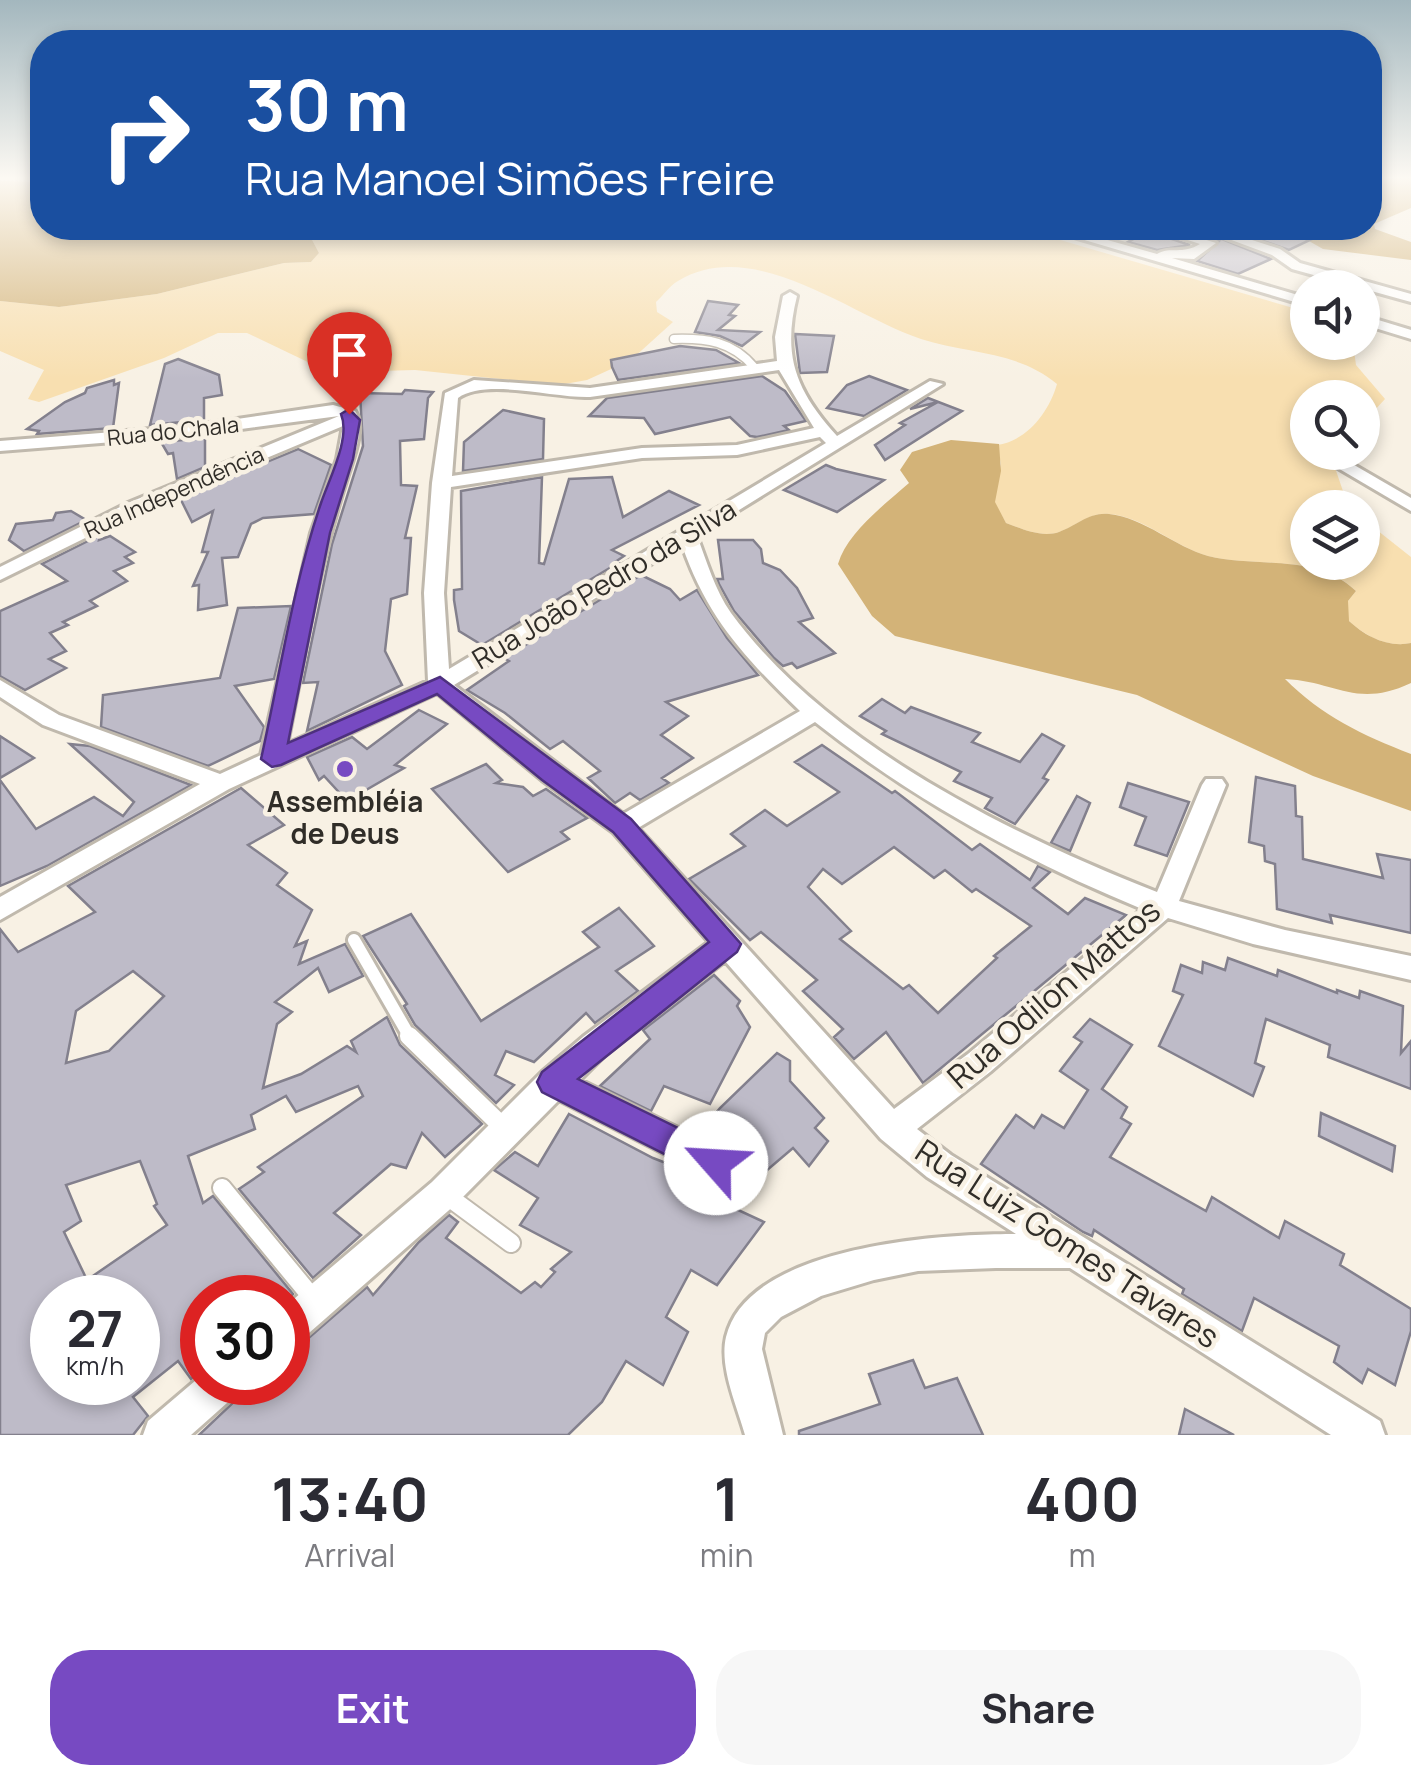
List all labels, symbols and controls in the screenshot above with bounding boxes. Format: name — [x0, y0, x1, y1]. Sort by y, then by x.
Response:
text: 30 m — [245, 56, 409, 152]
icon: right — [80, 70, 210, 200]
text: Rua Manoel Simões Freire — [245, 147, 775, 209]
map controls — [1290, 270, 1380, 580]
button: sound — [1290, 270, 1380, 360]
pin — [307, 312, 392, 415]
icon: arrive — [322, 327, 377, 382]
button: search — [1290, 380, 1380, 470]
street label: Rua do Chala — [106, 409, 240, 453]
street label: Rua Independência — [79, 439, 269, 545]
street label: Rua João Pedro da Silva — [464, 489, 742, 677]
button: layers — [1290, 490, 1380, 580]
marker: Assembléia de Deus — [334, 758, 356, 780]
place label: Assembléia de Deus — [267, 782, 423, 852]
street label: Rua Odilon Mattos — [938, 888, 1169, 1098]
position arrow — [664, 1111, 768, 1215]
street label: Rua Luiz Gomes Tavares — [907, 1128, 1228, 1358]
speed limit sign: 30 — [180, 1275, 310, 1405]
text: 27 — [67, 1294, 123, 1362]
text: km/h — [66, 1348, 124, 1383]
text: 13:40 — [271, 1457, 429, 1539]
text: 1 — [713, 1457, 740, 1539]
text: 400 — [1024, 1457, 1140, 1539]
text: Arrival — [304, 1533, 396, 1577]
text: min — [700, 1533, 753, 1577]
text: m — [1069, 1533, 1096, 1577]
button: Exit — [50, 1650, 696, 1765]
button: Share — [716, 1650, 1361, 1765]

